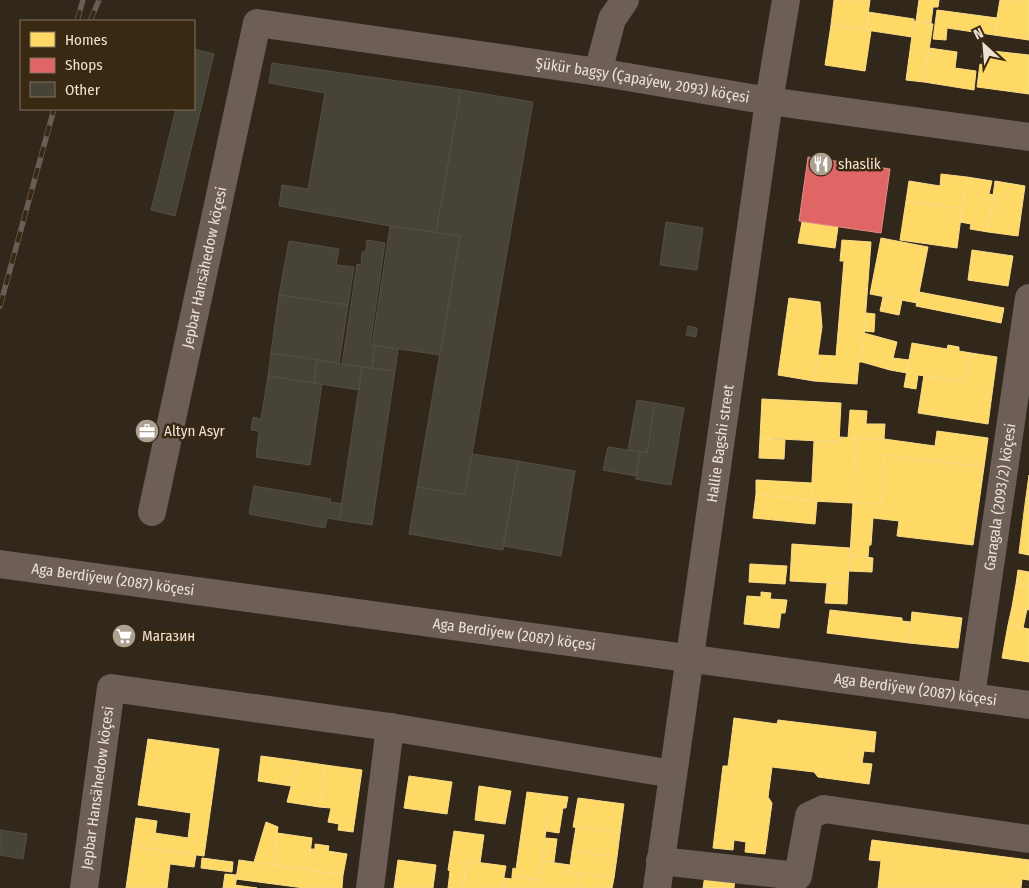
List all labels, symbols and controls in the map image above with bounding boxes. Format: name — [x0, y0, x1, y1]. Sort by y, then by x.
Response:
legend — [20, 20, 195, 110]
north arrow — [959, 20, 1009, 70]
text: N — [971, 24, 986, 43]
text: Homes — [65, 31, 107, 49]
street label: Şükür bagşy (Çapaýew, 2093) köçesi — [535, 54, 751, 107]
text: Shops — [65, 56, 103, 74]
text: Other — [65, 81, 101, 99]
restaurant icon: shaslik — [808, 151, 834, 177]
place label: shaslik — [838, 155, 881, 173]
street label: Jepbar Hansähedow köçesi — [178, 185, 231, 350]
street label: Hallie Bagshi street — [703, 383, 738, 504]
office icon: Altyn Asyr — [134, 418, 160, 444]
place label: Altyn Asyr — [164, 422, 226, 440]
street label: Garagala (2093/2) köçesi — [980, 422, 1020, 572]
street label: Aga Berdiýew (2087) köçesi — [30, 559, 195, 600]
street label: Aga Berdiýew (2087) köçesi — [432, 614, 597, 655]
supermarket icon: Магазин — [111, 623, 137, 649]
place label: Магазин — [142, 627, 195, 645]
street label: Aga Berdiýew (2087) köçesi — [833, 669, 998, 709]
street label: Jepbar Hansähedow köçesi — [78, 705, 117, 871]

